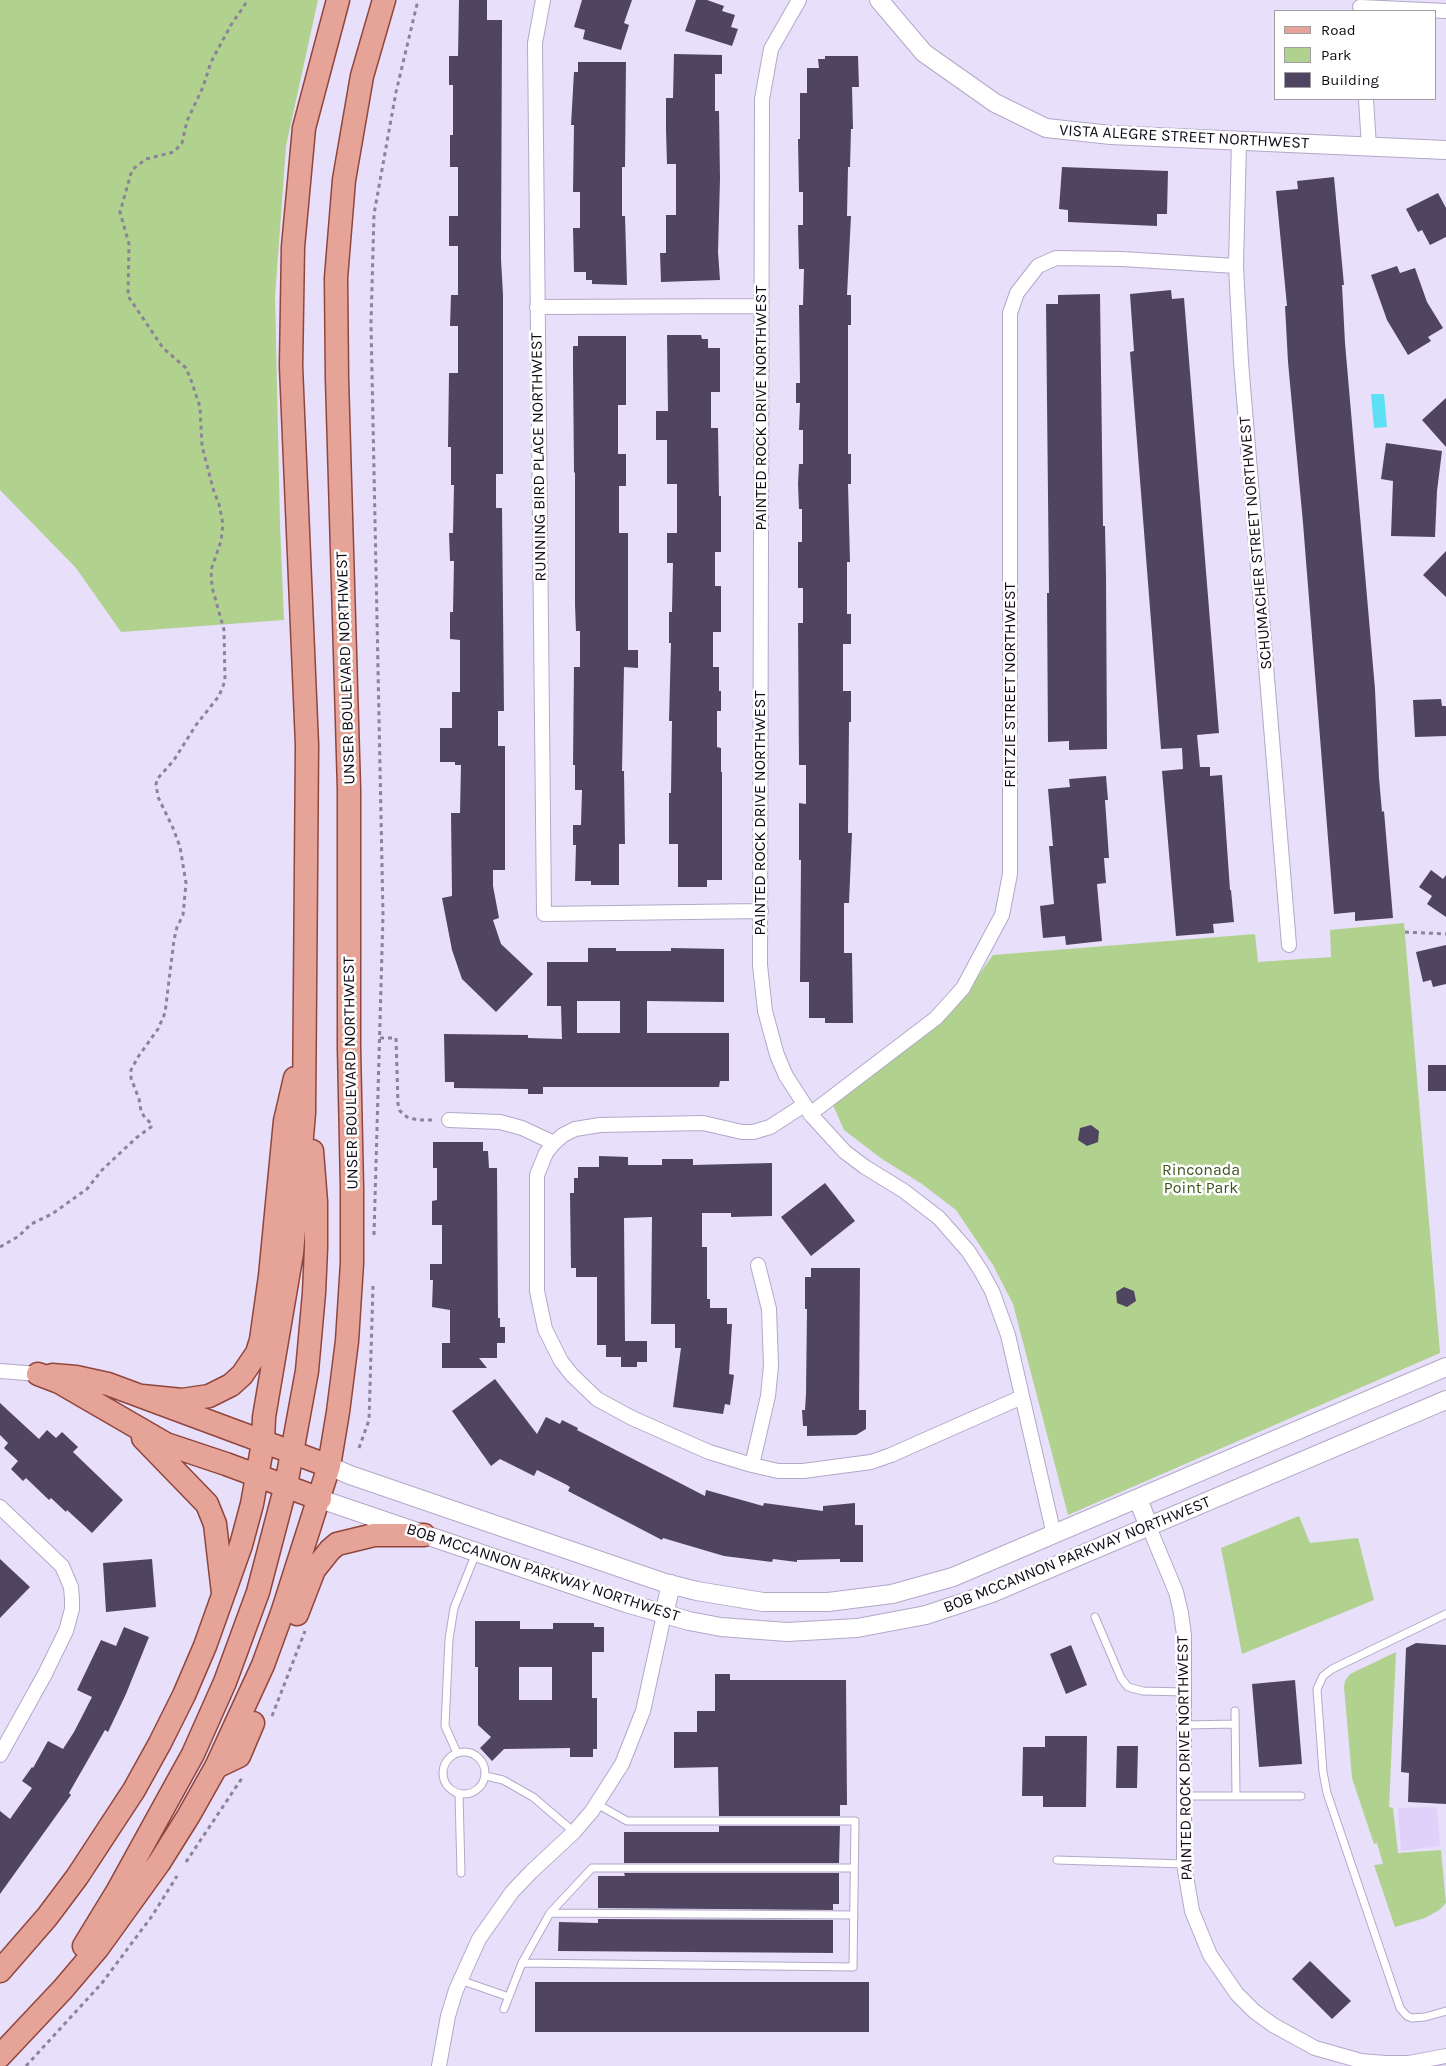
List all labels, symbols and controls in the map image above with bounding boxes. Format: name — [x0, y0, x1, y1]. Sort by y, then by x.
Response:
legend — [1274, 10, 1436, 100]
text: Road — [1321, 21, 1356, 39]
text: Park — [1321, 46, 1351, 64]
text: Building — [1321, 71, 1379, 89]
street label: VISTA ALEGRE STREET NORTHWEST — [1059, 121, 1309, 153]
street label: PAINTED ROCK DRIVE NORTHWEST — [751, 285, 771, 531]
street label: RUNNING BIRD PLACE NORTHWEST — [527, 332, 551, 582]
street label: SCHUMACHER STREET NORTHWEST — [1235, 415, 1277, 671]
street label: UNSER BOULEVARD NORTHWEST — [332, 551, 360, 785]
street label: FRITZIE STREET NORTHWEST — [1000, 582, 1020, 788]
street label: PAINTED ROCK DRIVE NORTHWEST — [750, 690, 770, 936]
street label: UNSER BOULEVARD NORTHWEST — [339, 956, 363, 1190]
park label: Rinconada Point Park — [1162, 1160, 1240, 1198]
street label: BOB MCCANNON PARKWAY NORTHWEST — [941, 1492, 1213, 1618]
street label: BOB MCCANNON PARKWAY NORTHWEST — [404, 1520, 682, 1626]
street label: PAINTED ROCK DRIVE NORTHWEST — [1173, 1635, 1197, 1881]

